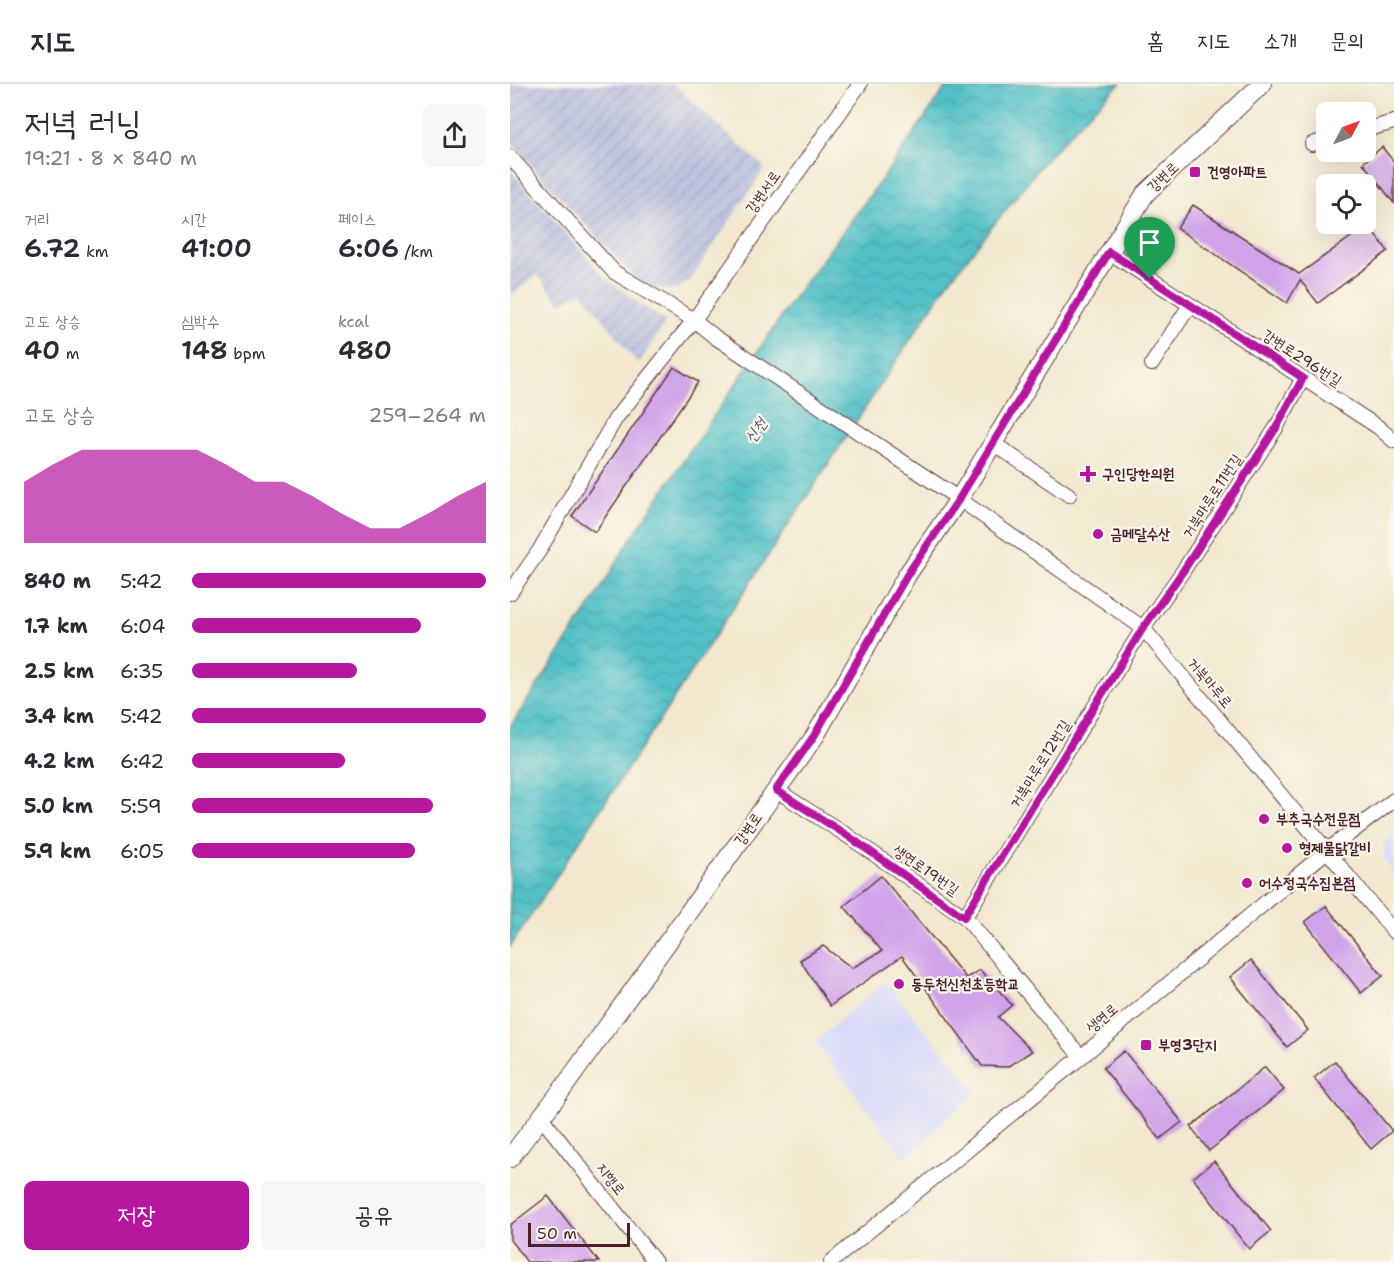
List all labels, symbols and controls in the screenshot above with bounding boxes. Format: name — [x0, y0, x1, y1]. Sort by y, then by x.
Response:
text: 지도 — [30, 22, 75, 60]
text: 홈 — [1147, 27, 1164, 55]
text: 지도 — [1197, 27, 1230, 55]
text: 소개 — [1263, 27, 1297, 55]
text: 문의 — [1330, 27, 1364, 55]
text: 저녁 러닝 — [24, 100, 142, 145]
north arrow — [1316, 102, 1376, 162]
map controls — [1316, 102, 1376, 234]
button: share — [423, 104, 486, 167]
text: 19:21 · 8 × 840 m — [24, 145, 197, 171]
street label: 강변로 — [1143, 157, 1183, 197]
place label: 건영아파트 — [1207, 162, 1267, 182]
marker: 건영아파트 — [1188, 165, 1202, 179]
street label: 강변서로 — [741, 166, 785, 218]
button: locate — [1316, 174, 1376, 234]
text: 거리 — [24, 209, 50, 230]
text: 시간 — [181, 209, 207, 230]
text: 페이스 — [338, 209, 377, 230]
pin — [1124, 217, 1175, 279]
icon: arrive — [1133, 226, 1166, 259]
text: 6.72 — [24, 230, 80, 265]
text: 41:00 — [181, 230, 252, 265]
text: 6:06 — [338, 230, 399, 265]
text: km — [80, 241, 109, 262]
text: /km — [399, 241, 433, 262]
text: 고도 상승 — [24, 311, 81, 332]
text: 심박수 — [181, 311, 220, 332]
text: kcal — [338, 311, 369, 332]
street label: 강변로296번길 — [1259, 325, 1345, 391]
text: 40 — [24, 332, 60, 367]
text: 148 — [181, 332, 228, 367]
text: 480 — [338, 332, 392, 367]
text: m — [60, 343, 80, 364]
text: bpm — [228, 343, 265, 364]
text: 고도 상승 — [24, 402, 95, 428]
text: 259–264 m — [369, 402, 486, 428]
water label: 신천 — [739, 412, 773, 447]
street label: 거북마루로11번길 — [1177, 450, 1247, 542]
place label: 구인당한의원 — [1102, 464, 1174, 484]
marker: 구인당한의원 — [1079, 465, 1097, 483]
place label: 금메달수산 — [1110, 524, 1170, 544]
marker: 금메달수산 — [1091, 527, 1105, 541]
text: 840 m — [24, 568, 91, 594]
text: 5:42 — [120, 568, 162, 594]
text: 1.7 km — [24, 613, 88, 639]
text: 6:04 — [120, 613, 166, 639]
street label: 거북마루로 — [1183, 653, 1237, 713]
text: 2.5 km — [24, 658, 94, 684]
text: 6:35 — [120, 658, 163, 684]
text: 3.4 km — [24, 703, 94, 729]
text: 5:42 — [120, 703, 162, 729]
street label: 거북마루로12번길 — [1005, 716, 1075, 812]
text: 4.2 km — [24, 748, 94, 774]
text: 6:42 — [120, 748, 164, 774]
text: 5.0 km — [24, 793, 93, 819]
text: 5:59 — [120, 793, 162, 819]
street label: 강변로 — [729, 808, 767, 850]
place label: 부추국수전문점 — [1276, 809, 1361, 829]
marker: 부추국수전문점 — [1257, 812, 1271, 826]
text: 5.9 km — [24, 838, 91, 864]
text: 6:05 — [120, 838, 164, 864]
place label: 형제물닭갈비 — [1299, 838, 1371, 858]
street label: 생연로19번길 — [889, 840, 963, 900]
marker: 형제물닭갈비 — [1280, 841, 1294, 855]
place label: 어수정국수집본점 — [1259, 873, 1356, 893]
marker: 어수정국수집본점 — [1240, 876, 1254, 890]
place label: 동두천신천초등학교 — [911, 974, 1020, 994]
marker: 동두천신천초등학교 — [892, 977, 906, 991]
street label: 생연로 — [1082, 999, 1122, 1037]
place label: 부영3단지 — [1158, 1035, 1217, 1055]
marker: 부영3단지 — [1139, 1038, 1153, 1052]
street label: 지행로 — [592, 1159, 630, 1199]
button: 저장 — [24, 1181, 249, 1250]
button: 공유 — [261, 1181, 486, 1250]
scale bar — [528, 1220, 630, 1248]
text: 50 m — [537, 1223, 577, 1244]

